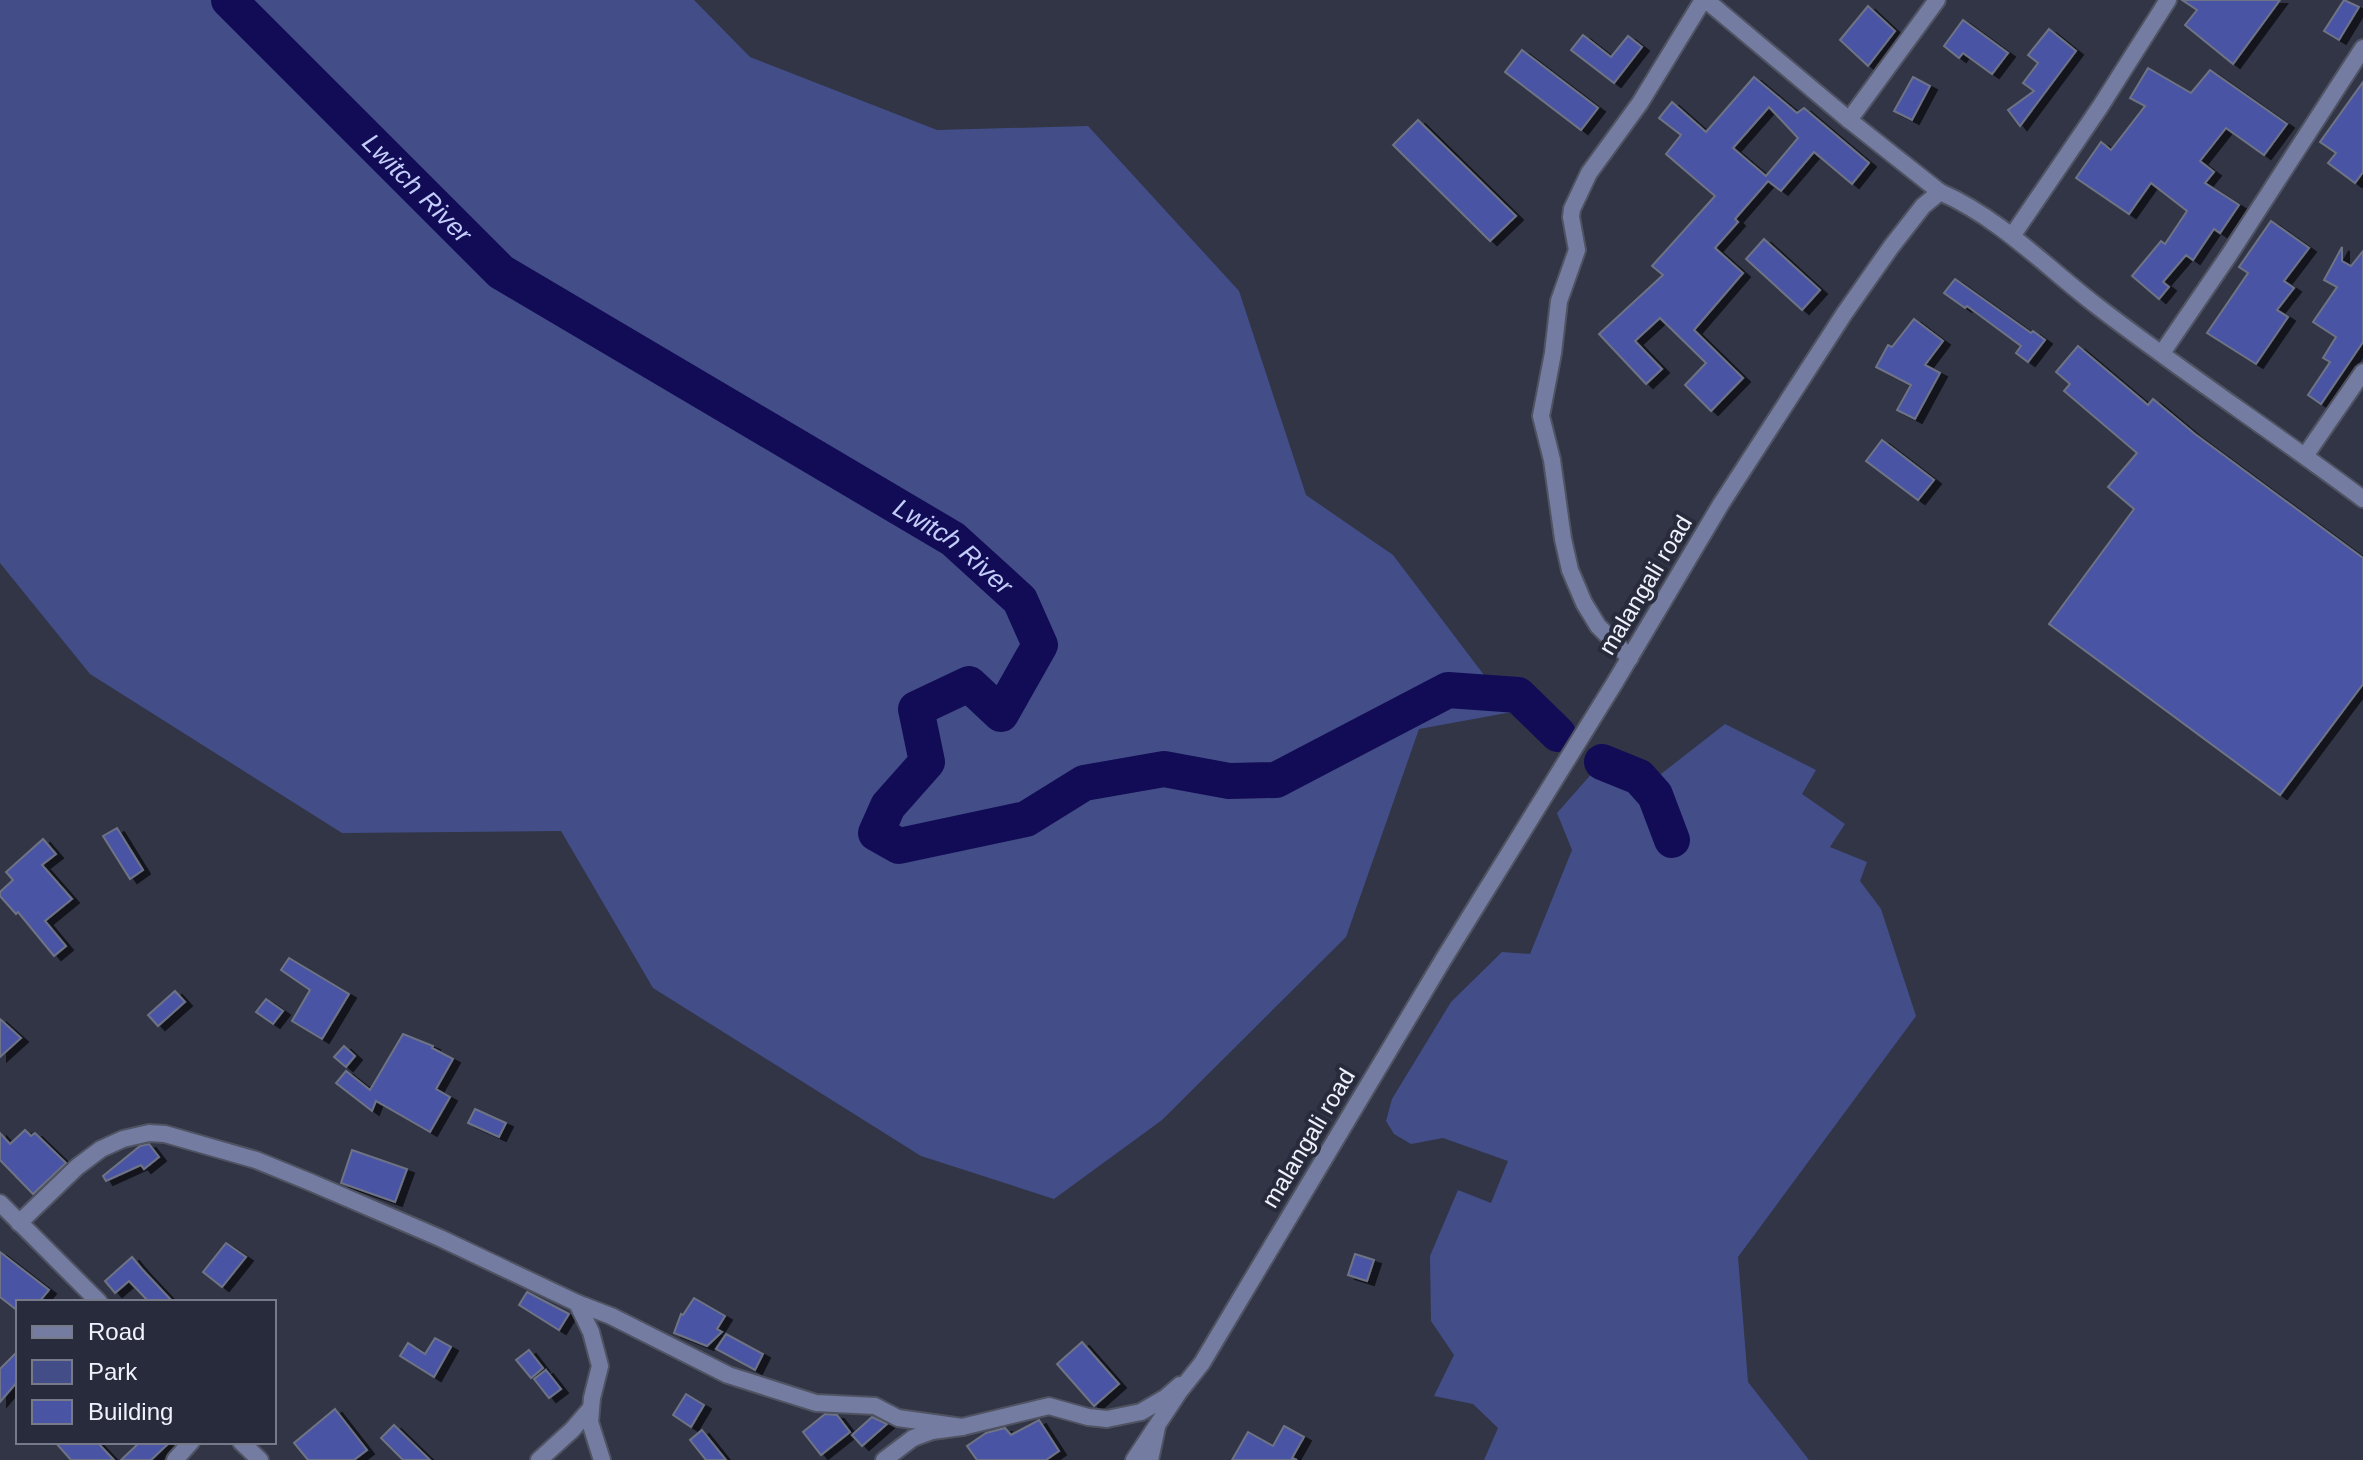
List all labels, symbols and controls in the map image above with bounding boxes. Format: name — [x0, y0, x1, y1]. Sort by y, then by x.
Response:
water label: Lwitch River — [356, 127, 479, 250]
water label: Lwitch River — [888, 492, 1020, 602]
street label: malangali road — [1593, 511, 1697, 659]
street label: malangali road — [1256, 1064, 1360, 1212]
legend — [16, 1300, 276, 1444]
text: Road — [88, 1318, 145, 1345]
text: Park — [88, 1358, 138, 1385]
text: Building — [88, 1398, 173, 1425]

